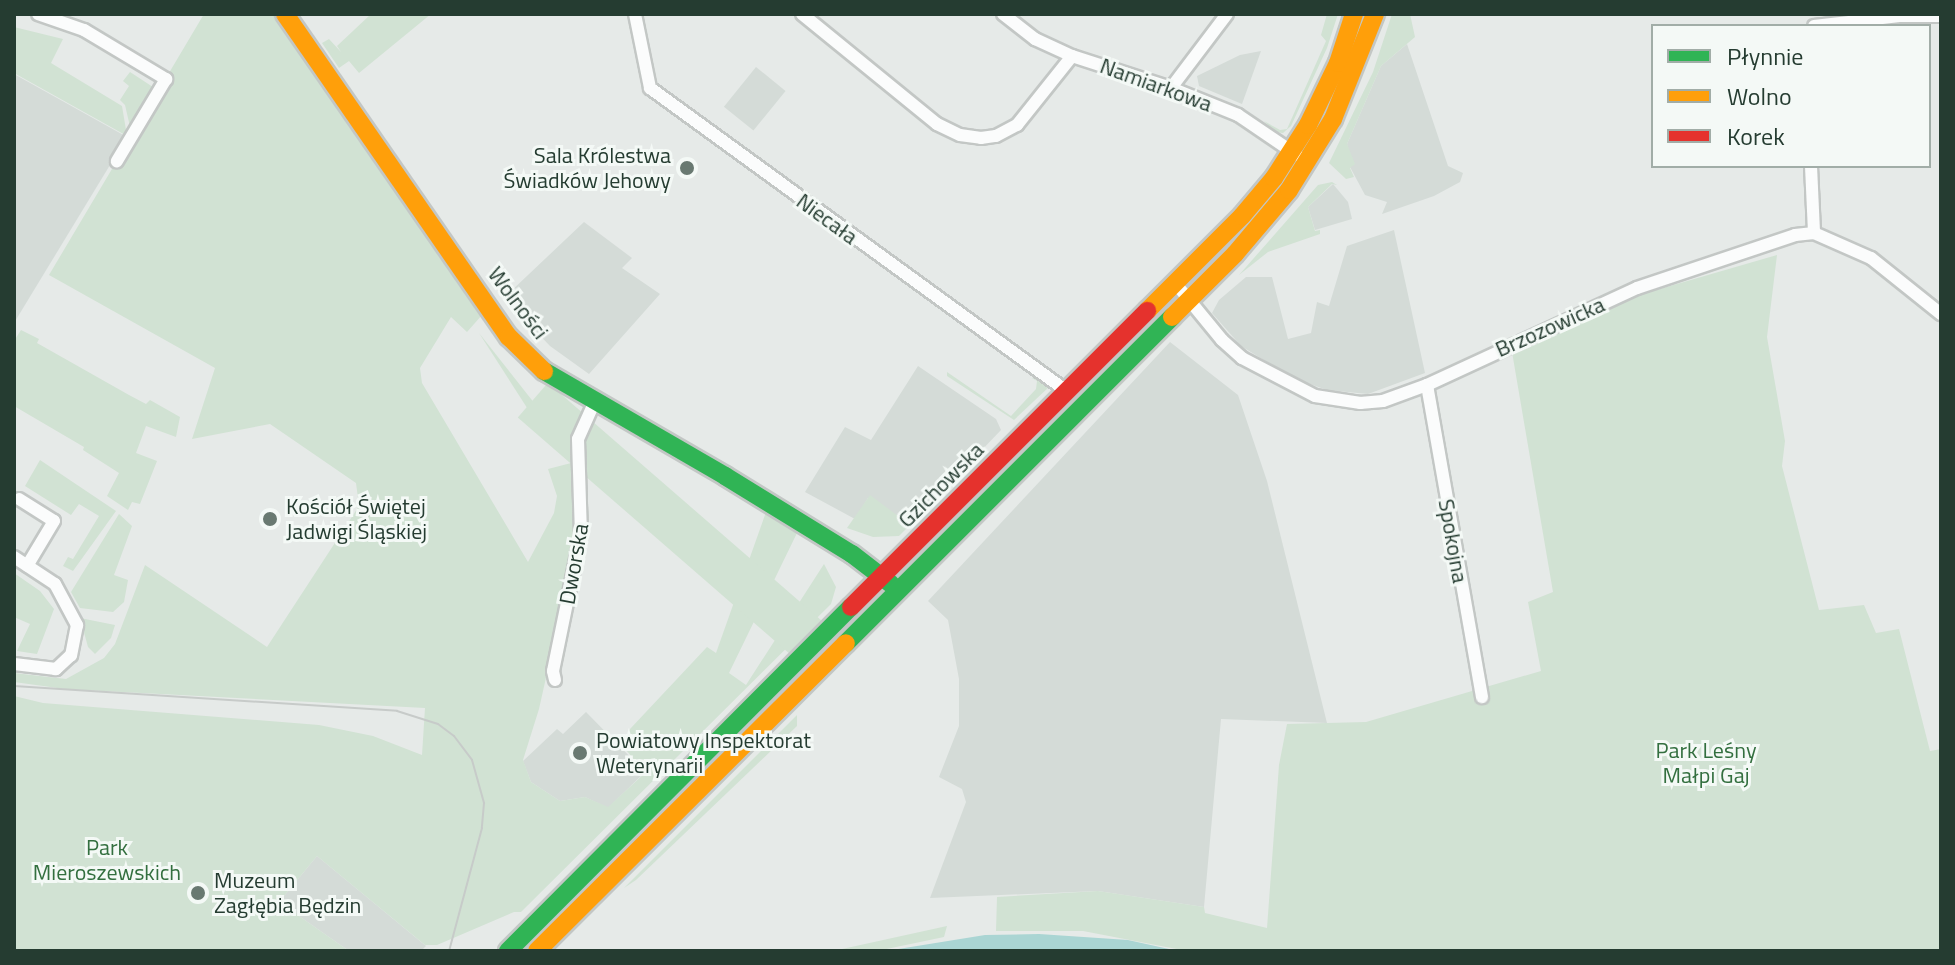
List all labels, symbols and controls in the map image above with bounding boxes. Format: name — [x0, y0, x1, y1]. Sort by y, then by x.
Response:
legend — [1651, 24, 1931, 168]
text: Płynnie — [1727, 38, 1803, 74]
street label: Namiarkowa — [1096, 53, 1216, 117]
text: Wolno — [1727, 78, 1792, 114]
text: Korek — [1727, 118, 1785, 154]
place label: Sala Królestwa Świadków Jehowy — [504, 142, 671, 194]
marker: Sala Królestwa Świadków Jehowy — [678, 159, 696, 177]
street label: Niecała — [791, 188, 863, 250]
street label: Wolności — [482, 262, 554, 344]
street label: Brzozowicka — [1491, 291, 1609, 363]
street label: Gzichowska — [893, 437, 989, 533]
place label: Kościół Świętej Jadwigi Śląskiej — [286, 493, 427, 544]
street label: Spokojna — [1433, 497, 1473, 585]
marker: Kościół Świętej Jadwigi Śląskiej — [261, 510, 279, 528]
street label: Dworska — [554, 521, 594, 607]
place label: Powiatowy Inspektorat Weterynarii — [596, 727, 811, 778]
park label: Park Leśny Małpi Gaj — [1655, 737, 1757, 788]
marker: Powiatowy Inspektorat Weterynarii — [571, 744, 589, 762]
park label: Park Mieroszewskich — [33, 834, 181, 886]
place label: Muzeum Zagłębia Będzin — [214, 867, 361, 918]
marker: Muzeum Zagłębia Będzin — [189, 884, 207, 902]

